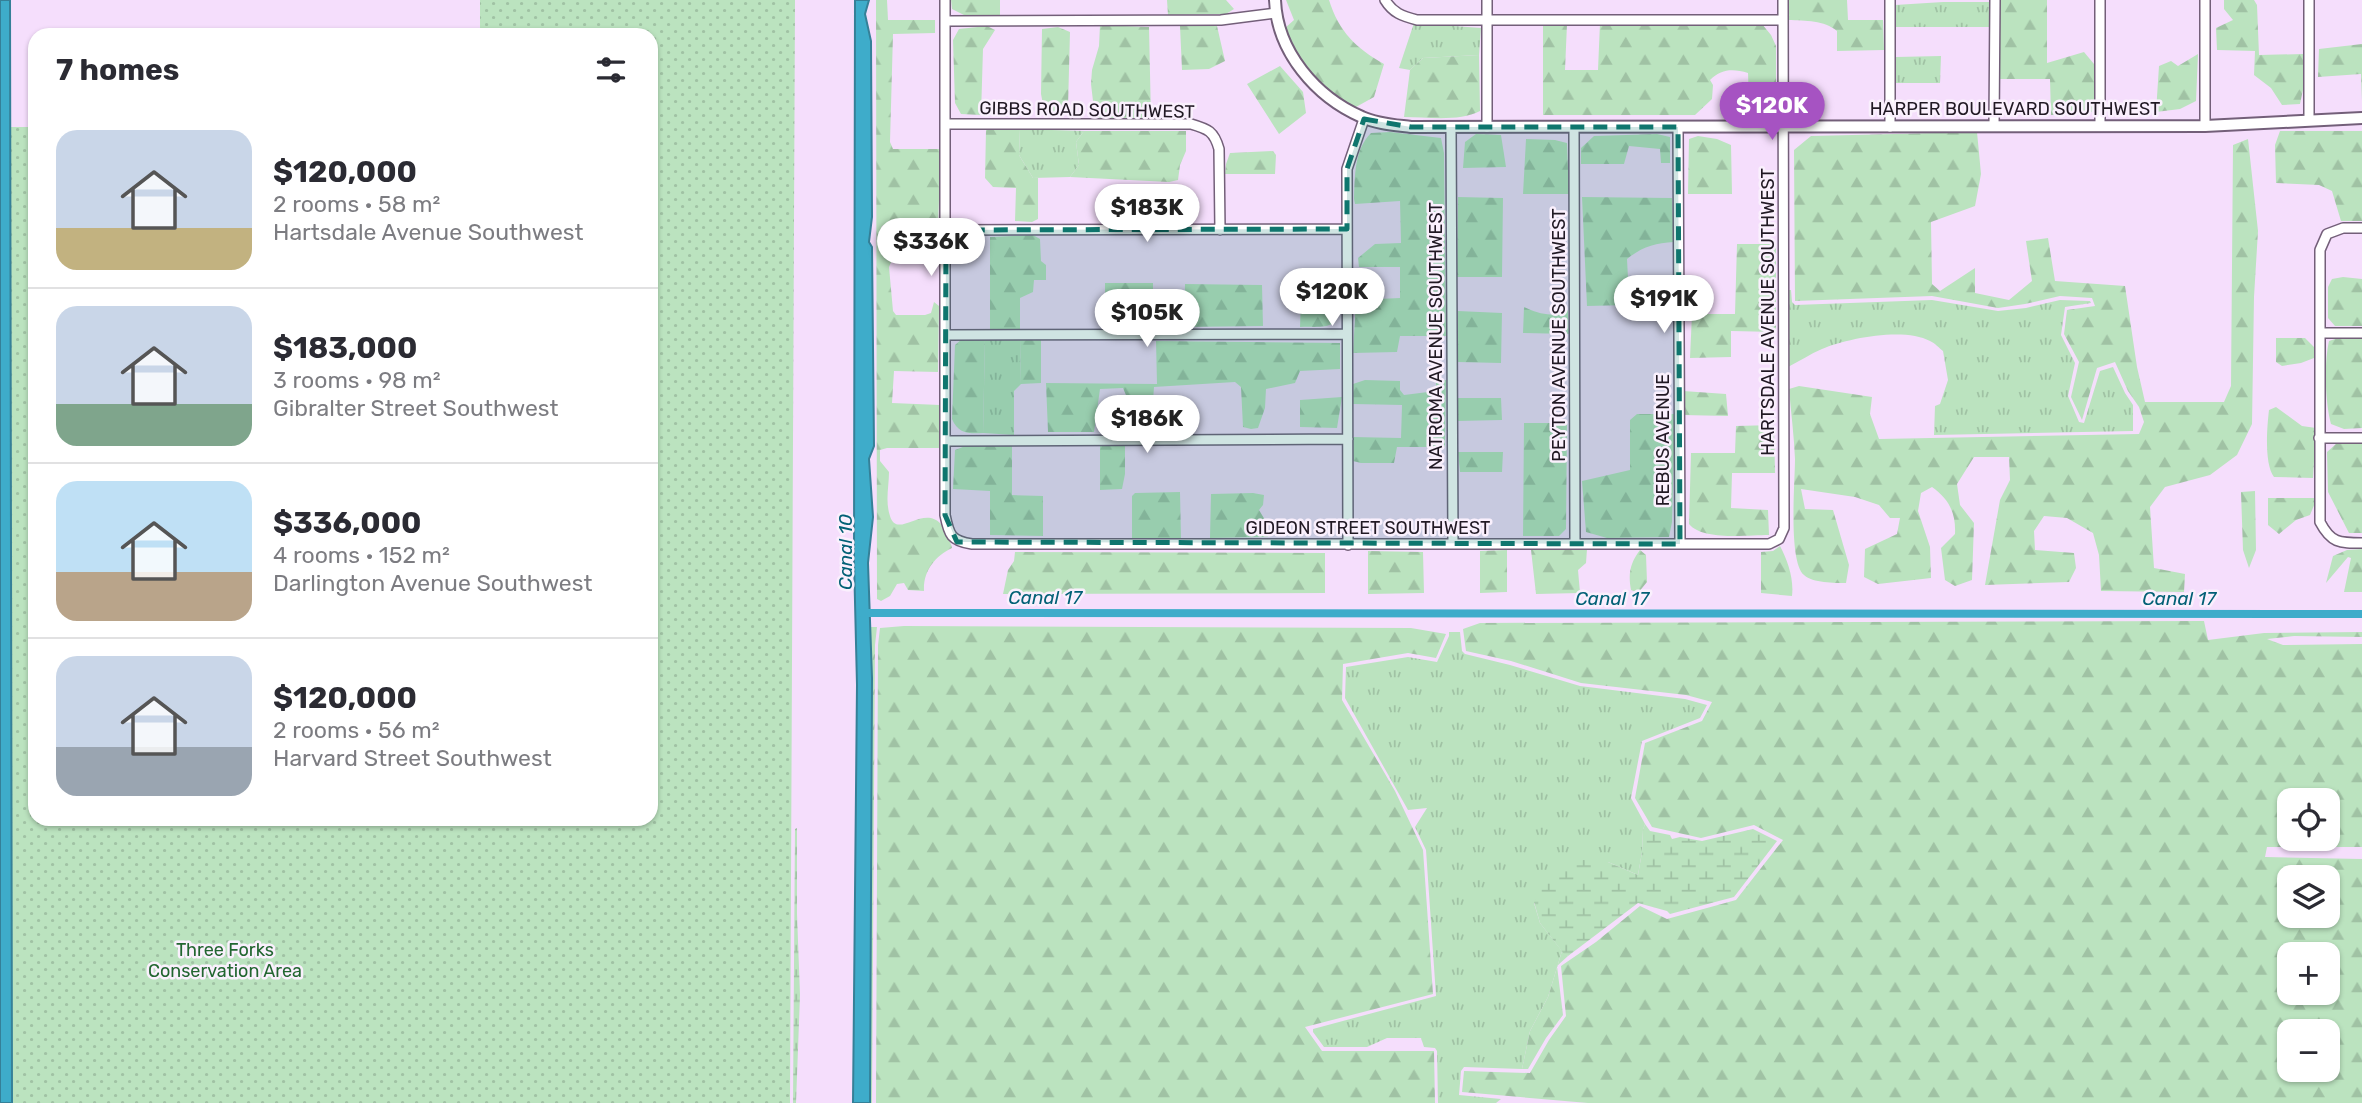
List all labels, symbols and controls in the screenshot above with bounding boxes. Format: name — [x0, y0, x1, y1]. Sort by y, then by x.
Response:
icon: filters — [592, 51, 630, 89]
text: 7 homes — [56, 52, 179, 88]
pin: $120K — [1723, 82, 1821, 142]
text: $120K — [1736, 91, 1808, 119]
street label: GIBBS ROAD SOUTHWEST — [979, 97, 1195, 123]
street label: HARPER BOULEVARD SOUTHWEST — [1870, 98, 2160, 120]
text: $120,000 — [273, 154, 417, 190]
icon: home — [112, 158, 196, 242]
street label: HARTSDALE AVENUE SOUTHWEST — [1757, 168, 1779, 456]
pin: $183K — [1098, 184, 1196, 244]
text: 2 rooms · 58 m² — [273, 190, 440, 218]
text: $183K — [1111, 193, 1183, 221]
street label: NATROMA AVENUE SOUTHWEST — [1425, 202, 1447, 470]
street label: PEYTON AVENUE SOUTHWEST — [1548, 208, 1570, 462]
text: Hartsdale Avenue Southwest — [273, 218, 584, 246]
pin: $336K — [882, 218, 980, 278]
text: $336K — [893, 227, 969, 255]
pin: $120K — [1283, 268, 1381, 328]
pin: $191K — [1615, 276, 1713, 335]
text: $120K — [1296, 277, 1368, 305]
text: $191K — [1630, 284, 1698, 312]
pin: $105K — [1098, 290, 1196, 349]
text: $105K — [1111, 298, 1183, 326]
text: $183,000 — [273, 330, 417, 366]
icon: home — [112, 334, 196, 418]
text: 3 rooms · 98 m² — [273, 366, 441, 394]
street label: REBUS AVENUE — [1652, 374, 1674, 506]
text: Gibralter Street Southwest — [273, 394, 559, 422]
pin: $186K — [1098, 396, 1196, 455]
text: $186K — [1111, 404, 1183, 432]
text: $336,000 — [273, 505, 421, 541]
icon: home — [112, 509, 196, 593]
water label: Canal 10 — [834, 514, 857, 590]
street label: GIDEON STREET SOUTHWEST — [1245, 517, 1491, 539]
text: 4 rooms · 152 m² — [273, 541, 450, 569]
text: Darlington Avenue Southwest — [273, 569, 592, 597]
water label: Canal 17 — [1008, 586, 1084, 609]
water label: Canal 17 — [1575, 587, 1651, 610]
water label: Canal 17 — [2142, 587, 2218, 610]
text: $120,000 — [273, 680, 417, 716]
icon: home — [112, 684, 196, 768]
text: 2 rooms · 56 m² — [273, 716, 440, 744]
text: Harvard Street Southwest — [273, 744, 552, 772]
map controls — [2277, 788, 2340, 1082]
button: locate — [2277, 788, 2340, 851]
button: layers — [2277, 865, 2340, 928]
park label: Three Forks Conservation Area — [148, 939, 302, 982]
button: + — [2277, 942, 2340, 1005]
button: − — [2277, 1019, 2340, 1082]

